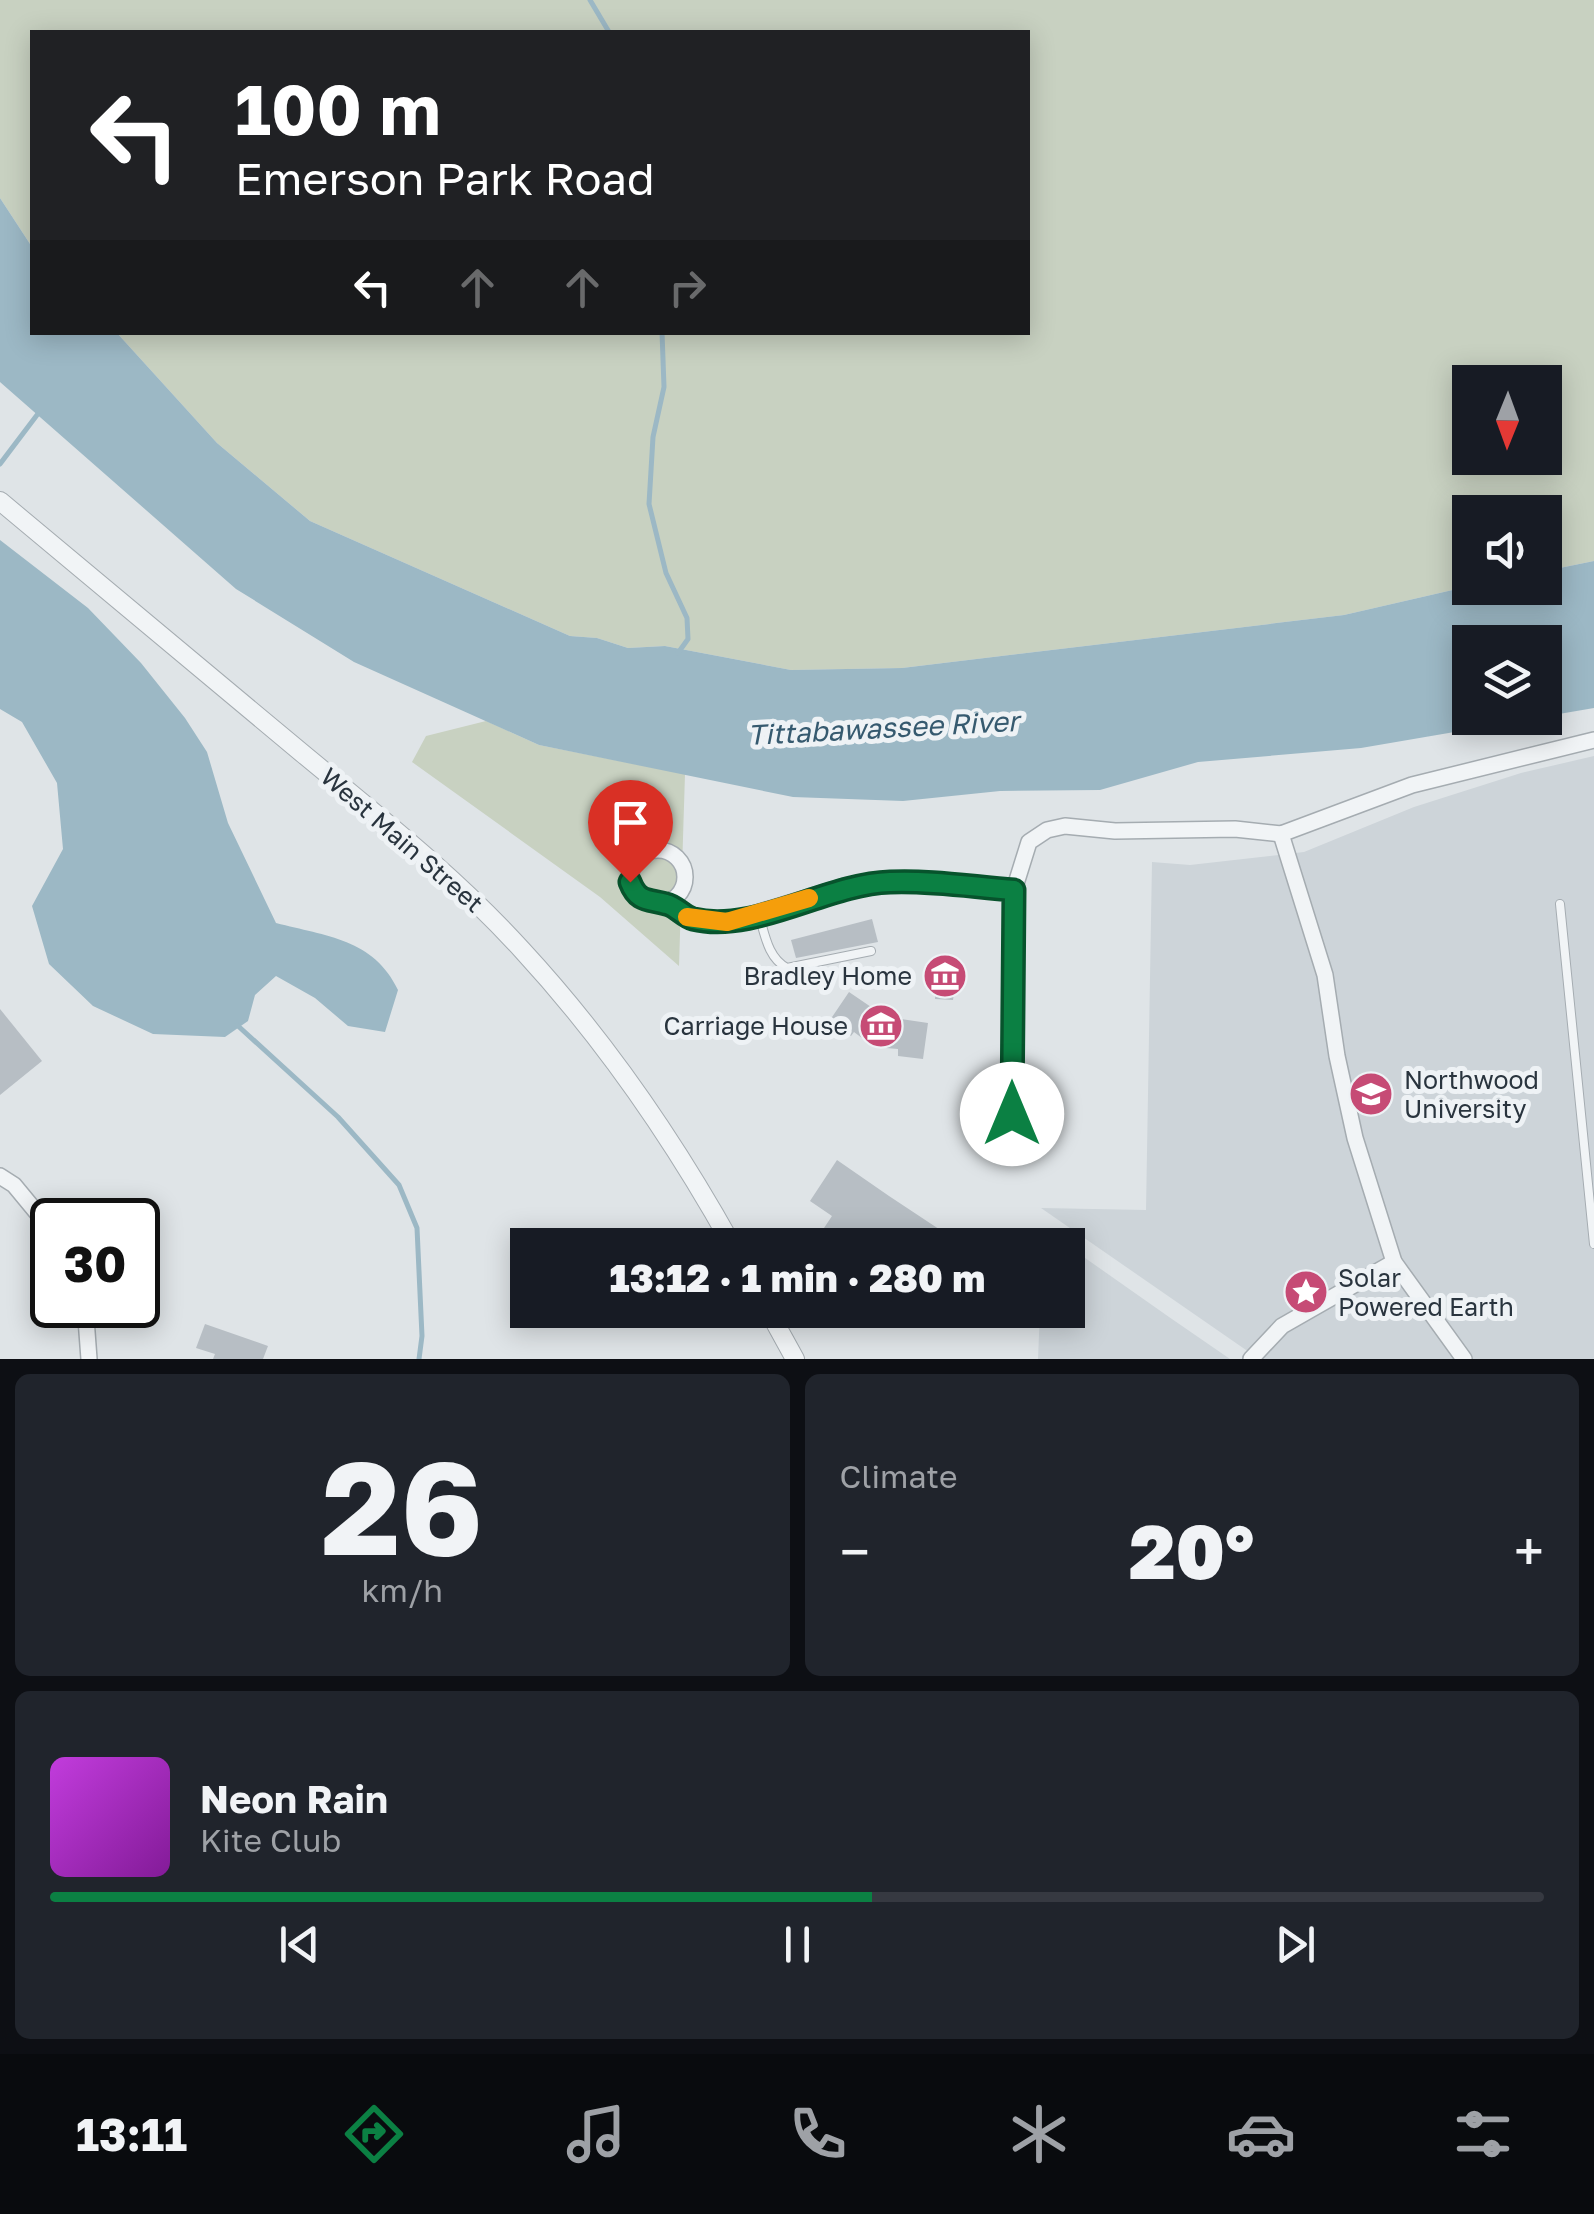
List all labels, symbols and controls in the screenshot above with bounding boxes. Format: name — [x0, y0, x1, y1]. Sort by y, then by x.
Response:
text: 100 m — [235, 66, 441, 150]
icon: left — [70, 70, 200, 200]
text: Emerson Park Road — [235, 151, 655, 205]
icon: left — [345, 260, 400, 315]
icon: ahead — [450, 260, 505, 315]
icon: ahead — [555, 260, 610, 315]
icon: right — [660, 260, 715, 315]
north arrow — [1452, 365, 1562, 475]
map controls — [1452, 365, 1562, 735]
button: sound — [1452, 495, 1562, 605]
button: layers — [1452, 625, 1562, 735]
water label: Tittabawassee River — [747, 704, 1023, 751]
street label: West Main Street — [315, 761, 490, 919]
pin — [588, 780, 673, 883]
icon: arrive — [603, 795, 658, 850]
museum icon: Bradley Home — [922, 953, 968, 999]
place label: Bradley Home — [744, 960, 912, 991]
museum icon: Carriage House — [858, 1003, 904, 1049]
place label: Carriage House — [664, 1010, 848, 1041]
position arrow — [960, 1062, 1064, 1166]
place label: Northwood University — [1404, 1064, 1539, 1124]
school or university icon: Northwood University — [1348, 1071, 1394, 1117]
speed limit sign: 30 — [30, 1198, 160, 1328]
text: 13:12 · 1 min · 280 m — [610, 1255, 985, 1300]
place label: Solar Powered Earth — [1338, 1262, 1514, 1322]
place icon: Solar Powered Earth — [1283, 1269, 1329, 1315]
text: 26 — [321, 1428, 483, 1584]
text: Climate — [840, 1457, 958, 1495]
text: 20° — [1129, 1505, 1254, 1596]
text: − — [840, 1518, 870, 1584]
text: + — [1514, 1518, 1544, 1584]
text: km/h — [362, 1571, 443, 1609]
text: Neon Rain — [200, 1776, 388, 1821]
text: Kite Club — [200, 1821, 341, 1859]
icon: previous — [272, 1917, 327, 1972]
icon: pause — [770, 1917, 825, 1972]
icon: next — [1268, 1917, 1323, 1972]
icon: directions — [339, 2099, 409, 2169]
icon: music — [561, 2099, 631, 2169]
icon: phone — [783, 2099, 853, 2169]
icon: climate — [1004, 2099, 1074, 2169]
icon: car — [1226, 2099, 1296, 2169]
icon: filters — [1448, 2099, 1518, 2169]
text: 13:11 — [76, 2107, 187, 2161]

